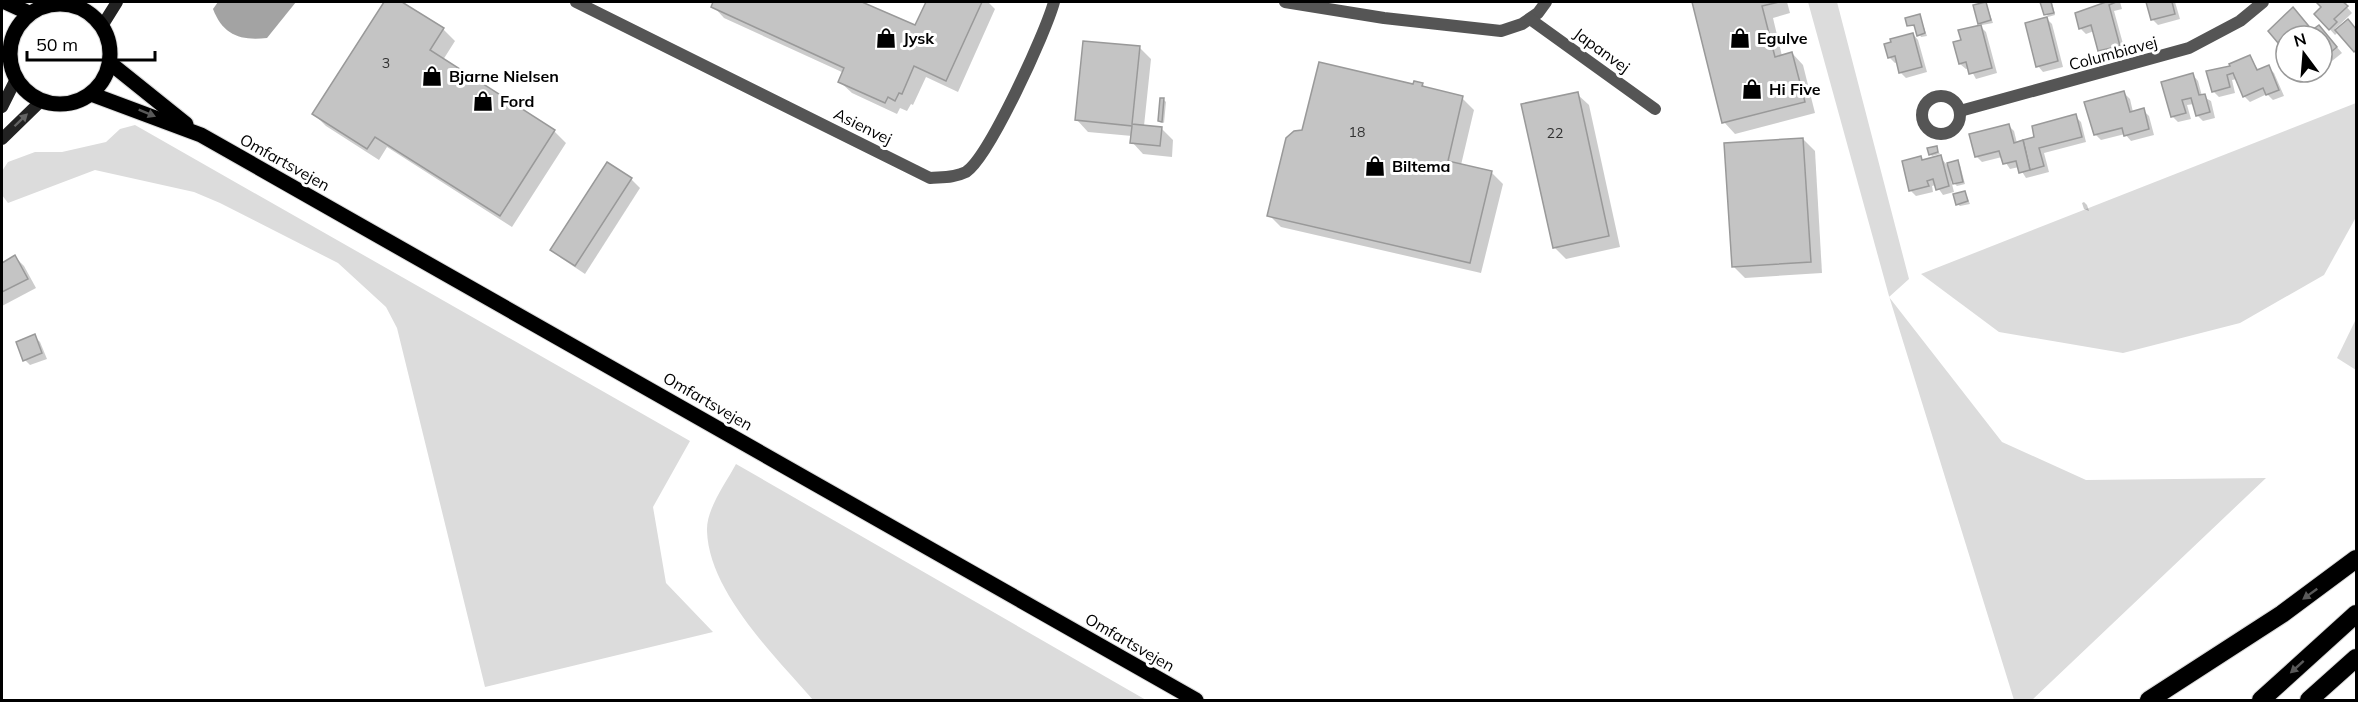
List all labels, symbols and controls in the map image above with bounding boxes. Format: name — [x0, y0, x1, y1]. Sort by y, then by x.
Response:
street label: Japanvej — [1570, 23, 1634, 77]
scale bar — [27, 24, 154, 62]
north arrow — [2274, 24, 2334, 84]
shop icon: Jysk — [874, 26, 898, 50]
shop icon: Egulve — [1728, 26, 1752, 50]
place label: Jysk — [903, 28, 935, 48]
place label: Egulve — [1757, 28, 1808, 48]
text: N — [2291, 28, 2308, 51]
street label: Columbiavej — [2067, 32, 2159, 74]
text: 50 m — [36, 33, 78, 56]
house number: 3 — [382, 54, 390, 72]
shop icon: Bjarne Nielsen — [420, 64, 444, 88]
place label: Bjarne Nielsen — [449, 66, 559, 86]
shop icon: Hi Five — [1740, 77, 1764, 101]
place label: Hi Five — [1769, 79, 1821, 99]
shop icon: Ford — [471, 89, 495, 113]
place label: Ford — [500, 91, 534, 111]
street label: Asienvej — [831, 103, 895, 149]
one-way arrow — [138, 108, 156, 118]
one-way arrow — [14, 114, 28, 128]
house number: 18 — [1349, 123, 1365, 141]
house number: 22 — [1547, 124, 1563, 142]
street label: Omfartsvejen — [236, 129, 334, 195]
shop icon: Biltema — [1363, 154, 1387, 178]
place label: Biltema — [1392, 156, 1450, 176]
street label: Omfartsvejen — [660, 367, 756, 435]
one-way arrow — [2302, 587, 2317, 599]
street label: Omfartsvejen — [1082, 608, 1178, 676]
one-way arrow — [2290, 660, 2305, 674]

